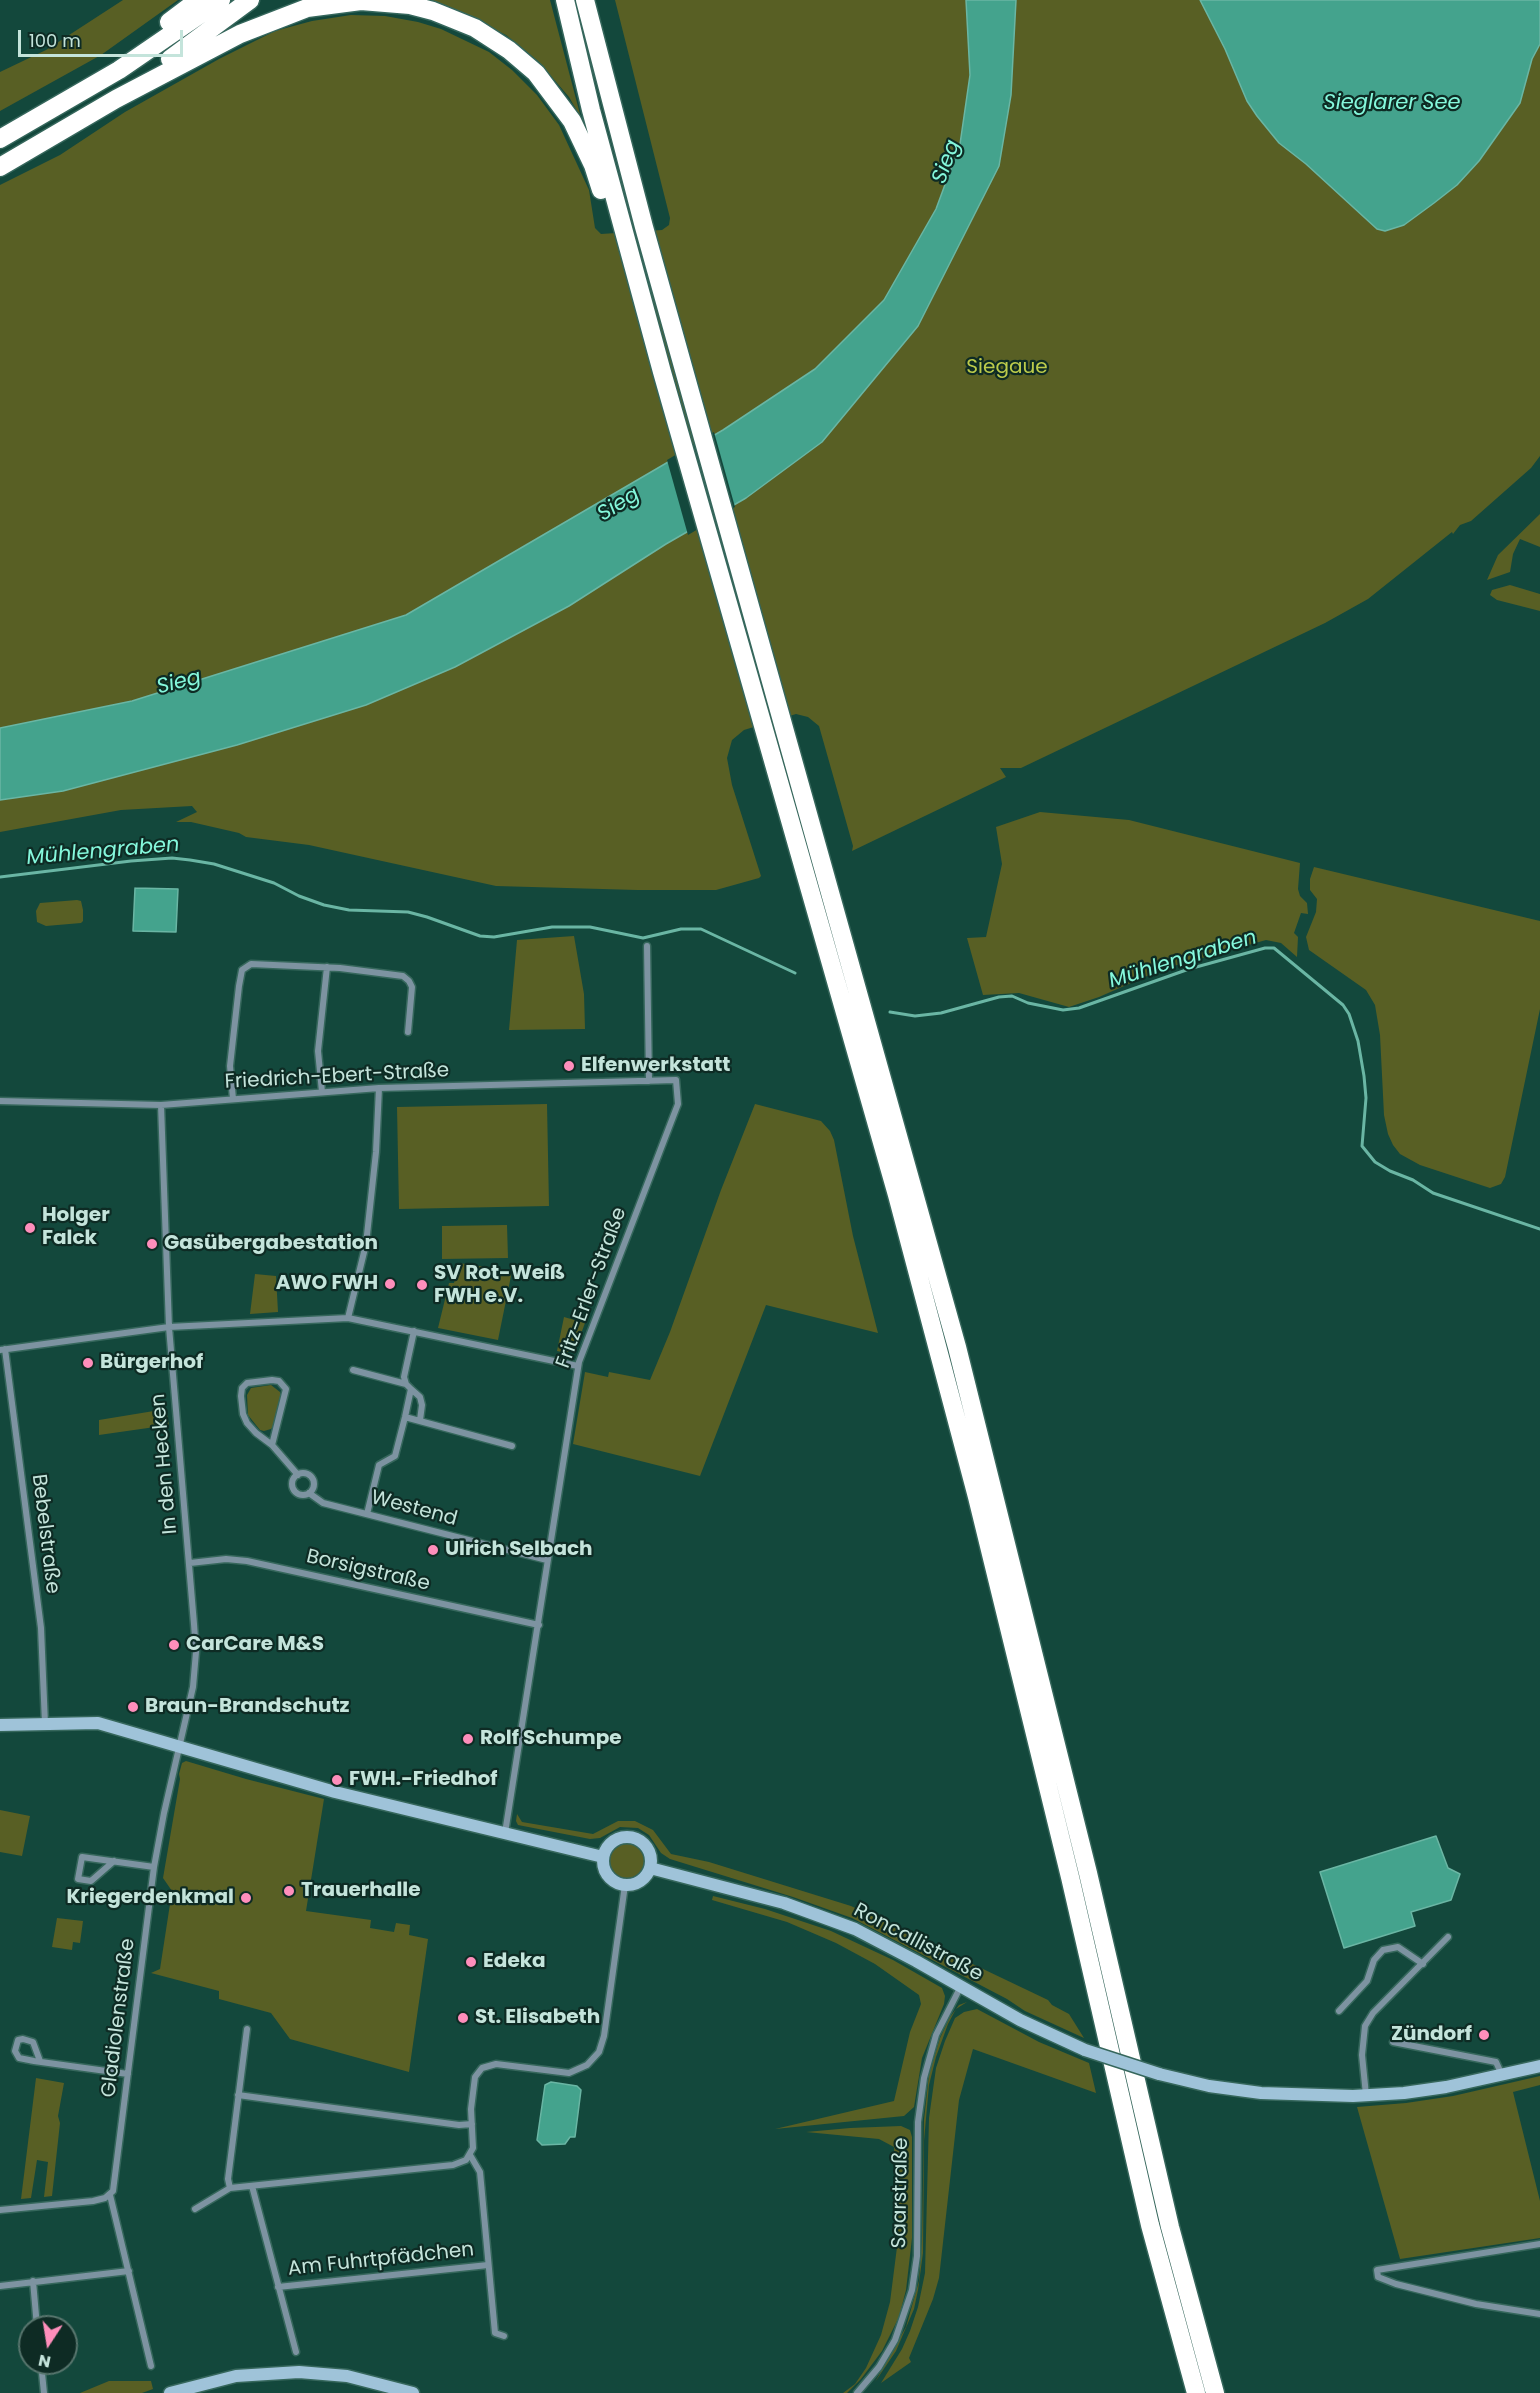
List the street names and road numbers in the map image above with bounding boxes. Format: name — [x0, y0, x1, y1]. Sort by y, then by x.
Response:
street label: Friedrich-Ebert-Straße — [224, 1059, 450, 1095]
street label: Fritz-Erler-Straße — [552, 1204, 632, 1372]
street label: In den Hecken — [147, 1393, 183, 1535]
street label: Bebelstraße — [26, 1473, 64, 1595]
street label: Westend — [368, 1486, 460, 1532]
street label: Borsigstraße — [304, 1545, 432, 1597]
street label: Roncallistraße — [849, 1899, 987, 1987]
street label: Gladiolenstraße — [97, 1937, 141, 2099]
street label: Saarstraße — [888, 2137, 914, 2249]
street label: Am Fuhrtpfädchen — [287, 2238, 475, 2282]

